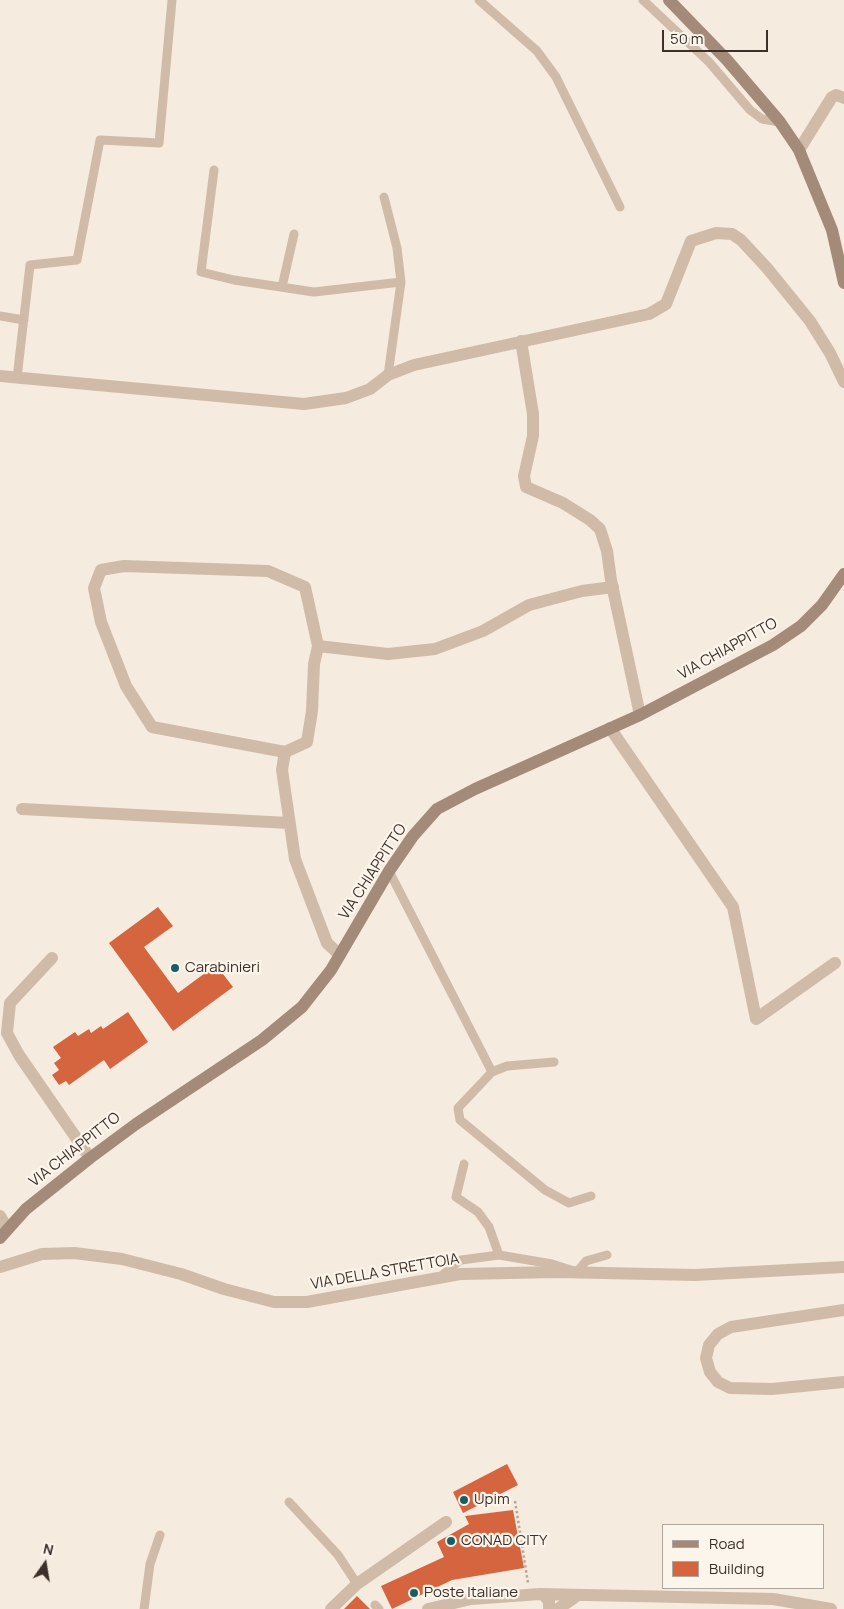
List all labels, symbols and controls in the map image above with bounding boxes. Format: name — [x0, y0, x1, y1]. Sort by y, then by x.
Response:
scale bar — [664, 20, 770, 52]
text: 50 m — [670, 28, 704, 49]
street label: VIA CHIAPPITTO — [675, 614, 781, 684]
street label: VIA CHIAPPITTO — [335, 821, 411, 923]
place label: Carabinieri — [185, 959, 260, 977]
marker: Carabinieri — [169, 962, 181, 974]
street label: VIA CHIAPPITTO — [26, 1109, 124, 1191]
street label: VIA DELLA STRETTOIA — [309, 1250, 461, 1294]
place label: Upim — [474, 1491, 510, 1509]
marker: Upim — [458, 1494, 470, 1506]
legend — [662, 1524, 824, 1589]
place label: CONAD CITY — [461, 1532, 547, 1550]
text: Road — [709, 1533, 745, 1554]
marker: CONAD CITY — [445, 1535, 457, 1547]
north arrow — [20, 1539, 70, 1589]
text: N — [41, 1539, 56, 1559]
text: Building — [709, 1558, 764, 1579]
place label: Poste Italiane — [424, 1584, 518, 1602]
marker: Poste Italiane — [408, 1587, 420, 1599]

